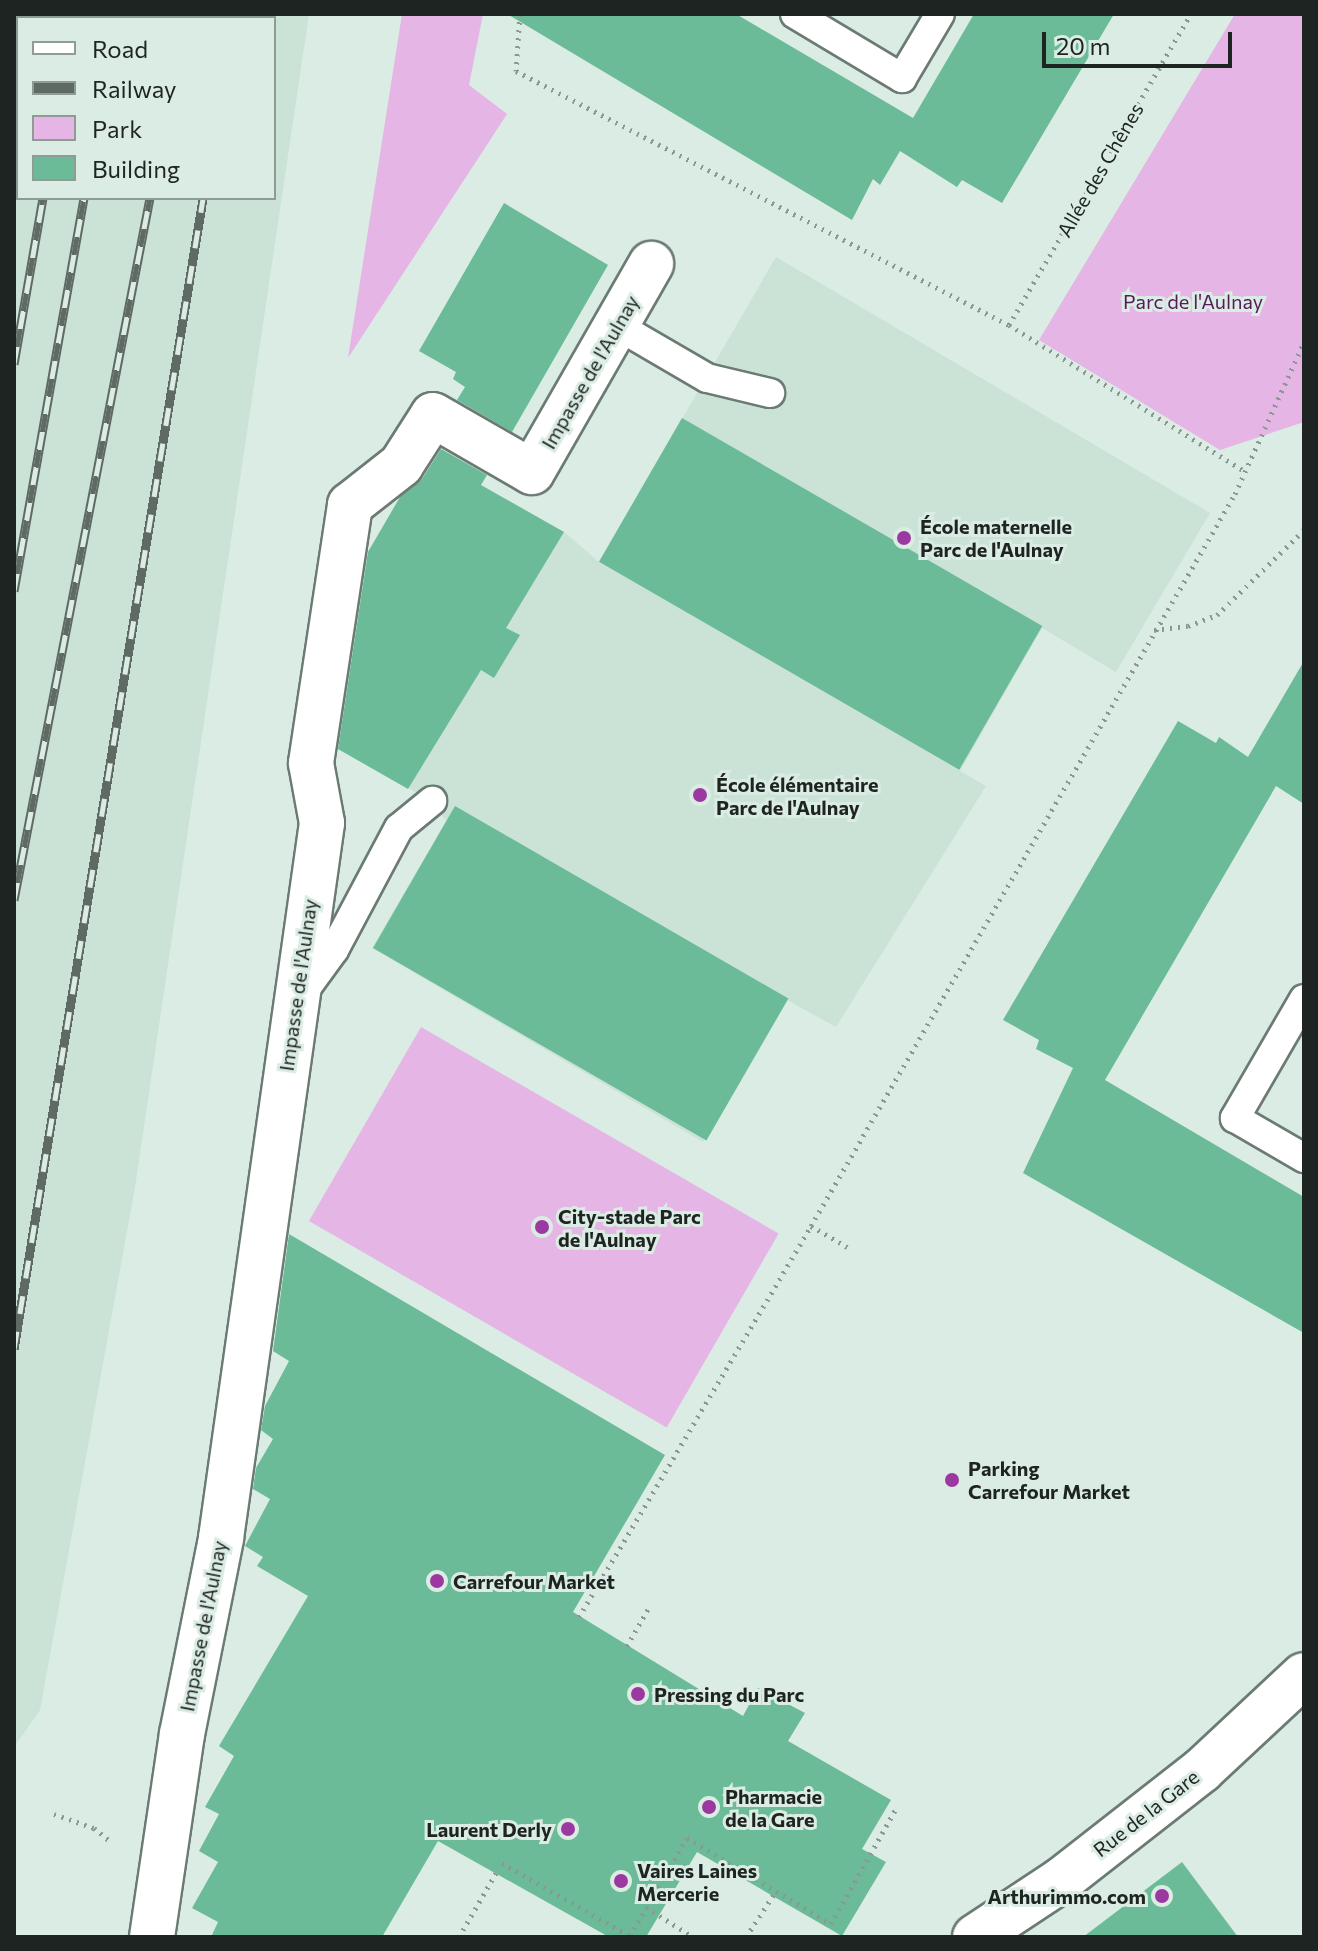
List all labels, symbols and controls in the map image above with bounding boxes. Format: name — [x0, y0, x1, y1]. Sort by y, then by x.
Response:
legend — [16, 16, 276, 200]
scale bar — [1046, 16, 1236, 66]
text: 20 m — [1056, 31, 1110, 60]
text: Road — [92, 34, 148, 63]
text: Railway — [92, 74, 177, 103]
street label: Allée des Chênes — [1052, 99, 1148, 241]
text: Park — [92, 114, 142, 143]
text: Building — [92, 154, 180, 183]
park label: Parc de l'Aulnay — [1123, 289, 1263, 313]
street label: Impasse de l'Aulnay — [536, 291, 644, 453]
place label: École maternelle Parc de l'Aulnay — [920, 514, 1072, 561]
marker: École maternelle Parc de l'Aulnay — [895, 529, 913, 547]
place label: École élémentaire Parc de l'Aulnay — [716, 772, 879, 819]
marker: École élémentaire Parc de l'Aulnay — [691, 786, 709, 804]
street label: Impasse de l'Aulnay — [274, 897, 322, 1073]
place label: City-stade Parc de l'Aulnay — [558, 1204, 701, 1251]
marker: City-stade Parc de l'Aulnay — [533, 1218, 551, 1236]
place label: Parking Carrefour Market — [968, 1456, 1130, 1503]
marker: Parking Carrefour Market — [943, 1471, 961, 1489]
street label: Impasse de l'Aulnay — [175, 1538, 231, 1714]
place label: Carrefour Market — [453, 1569, 615, 1593]
marker: Carrefour Market — [428, 1572, 446, 1590]
place label: Pressing du Parc — [654, 1682, 804, 1706]
marker: Pressing du Parc — [629, 1685, 647, 1703]
street label: Rue de la Gare — [1088, 1764, 1204, 1862]
place label: Pharmacie de la Gare — [725, 1784, 822, 1831]
marker: Pharmacie de la Gare — [700, 1798, 718, 1816]
place label: Laurent Derly — [426, 1817, 552, 1841]
marker: Laurent Derly — [559, 1820, 577, 1838]
place label: Vaires Laines Mercerie — [637, 1858, 757, 1905]
marker: Vaires Laines Mercerie — [612, 1872, 630, 1890]
place label: Arthurimmo.com — [988, 1884, 1146, 1908]
marker: Arthurimmo.com — [1153, 1887, 1171, 1905]

